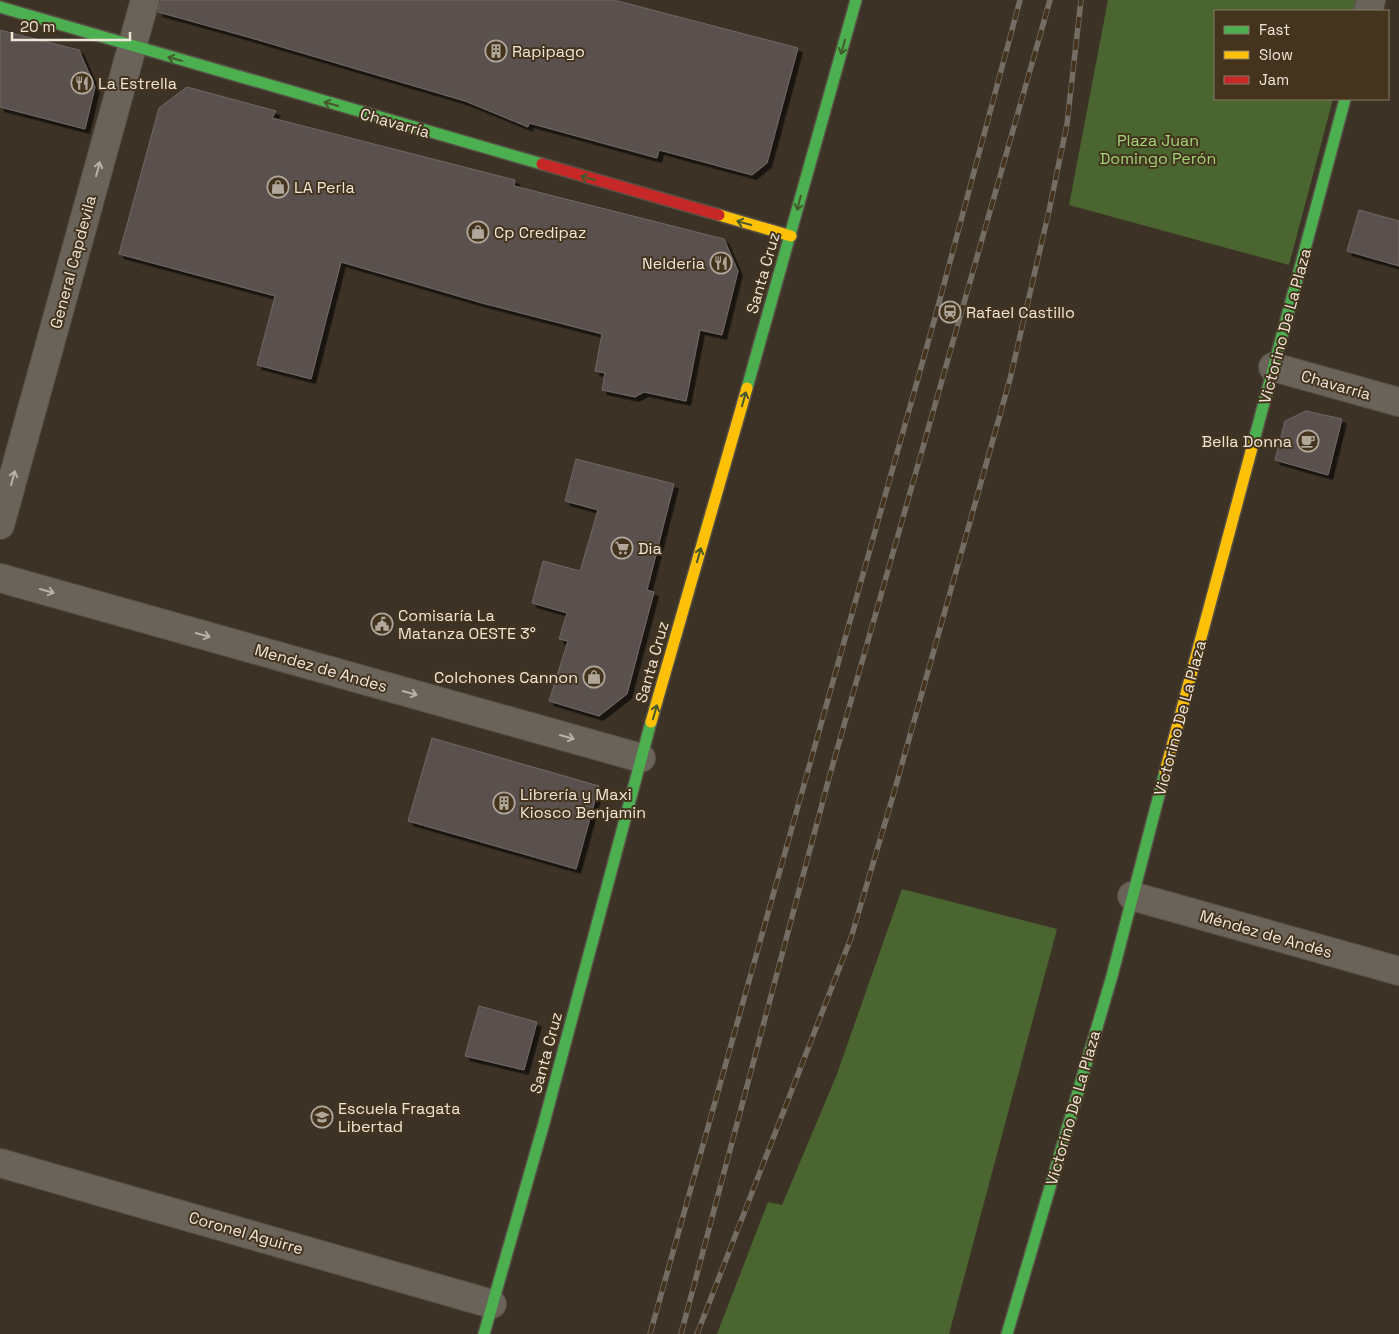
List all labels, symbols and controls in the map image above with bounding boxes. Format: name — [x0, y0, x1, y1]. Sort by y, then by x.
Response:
scale bar — [12, 10, 130, 42]
legend — [1214, 10, 1389, 100]
text: 20 m — [20, 17, 55, 36]
text: Fast — [1259, 20, 1290, 39]
one-way arrow — [837, 38, 847, 54]
building icon: Rapipago — [484, 39, 508, 63]
place label: Rapipago — [512, 41, 585, 62]
text: Slow — [1259, 45, 1293, 64]
one-way arrow — [167, 53, 183, 63]
text: Jam — [1259, 70, 1289, 89]
restaurant icon: La Estrella — [70, 71, 94, 95]
place label: La Estrella — [98, 73, 177, 94]
one-way arrow — [323, 99, 339, 109]
street label: Chavarría — [358, 103, 432, 143]
park label: Plaza Juan Domingo Perón — [1100, 130, 1216, 169]
one-way arrow — [94, 162, 104, 178]
one-way arrow — [580, 173, 596, 183]
shop icon: LA Perla — [266, 175, 290, 199]
place label: LA Perla — [294, 177, 355, 198]
street label: General Capdevila — [45, 193, 101, 331]
one-way arrow — [794, 195, 804, 211]
one-way arrow — [736, 218, 752, 227]
shop icon: Cp Credipaz — [466, 220, 490, 244]
place label: Cp Credipaz — [494, 222, 586, 243]
street label: Santa Cruz — [741, 230, 785, 316]
street label: Victorino De La Plaza — [1254, 246, 1316, 406]
restaurant icon: Nelderia — [709, 251, 733, 275]
place label: Nelderia — [642, 253, 705, 274]
station icon: Rafael Castillo — [938, 300, 962, 324]
place label: Rafael Castillo — [966, 302, 1075, 323]
street label: Chavarría — [1299, 365, 1373, 405]
one-way arrow — [740, 392, 750, 408]
cafe icon: Bella Donna — [1296, 429, 1320, 453]
place label: Bella Donna — [1201, 431, 1292, 452]
one-way arrow — [9, 470, 18, 486]
supermarket icon: Dia — [610, 536, 634, 560]
place label: Dia — [638, 538, 662, 559]
one-way arrow — [695, 548, 705, 564]
one-way arrow — [39, 587, 55, 596]
place label: Comisaría La Matanza OESTE 3° — [398, 605, 536, 644]
public building icon: Comisaría La Matanza OESTE 3° — [370, 612, 394, 636]
street label: Santa Cruz — [630, 619, 674, 705]
one-way arrow — [195, 631, 211, 641]
street label: Victorino De La Plaza — [1149, 638, 1211, 798]
street label: Mendez de Andes — [252, 639, 390, 697]
shop icon: Colchones Cannon — [582, 665, 606, 689]
place label: Colchones Cannon — [434, 667, 578, 688]
one-way arrow — [402, 689, 418, 699]
one-way arrow — [650, 704, 660, 720]
one-way arrow — [558, 733, 574, 743]
place label: Librería y Maxi Kiosco Benjamin — [520, 784, 646, 823]
building icon: Librería y Maxi Kiosco Benjamin — [492, 791, 516, 815]
street label: Méndez de Andés — [1197, 905, 1335, 963]
street label: Santa Cruz — [525, 1010, 567, 1096]
street label: Victorino De La Plaza — [1041, 1028, 1105, 1188]
place label: Escuela Fragata Libertad — [338, 1098, 460, 1137]
school or university icon: Escuela Fragata Libertad — [310, 1105, 334, 1129]
street label: Coronel Aguirre — [186, 1207, 306, 1259]

